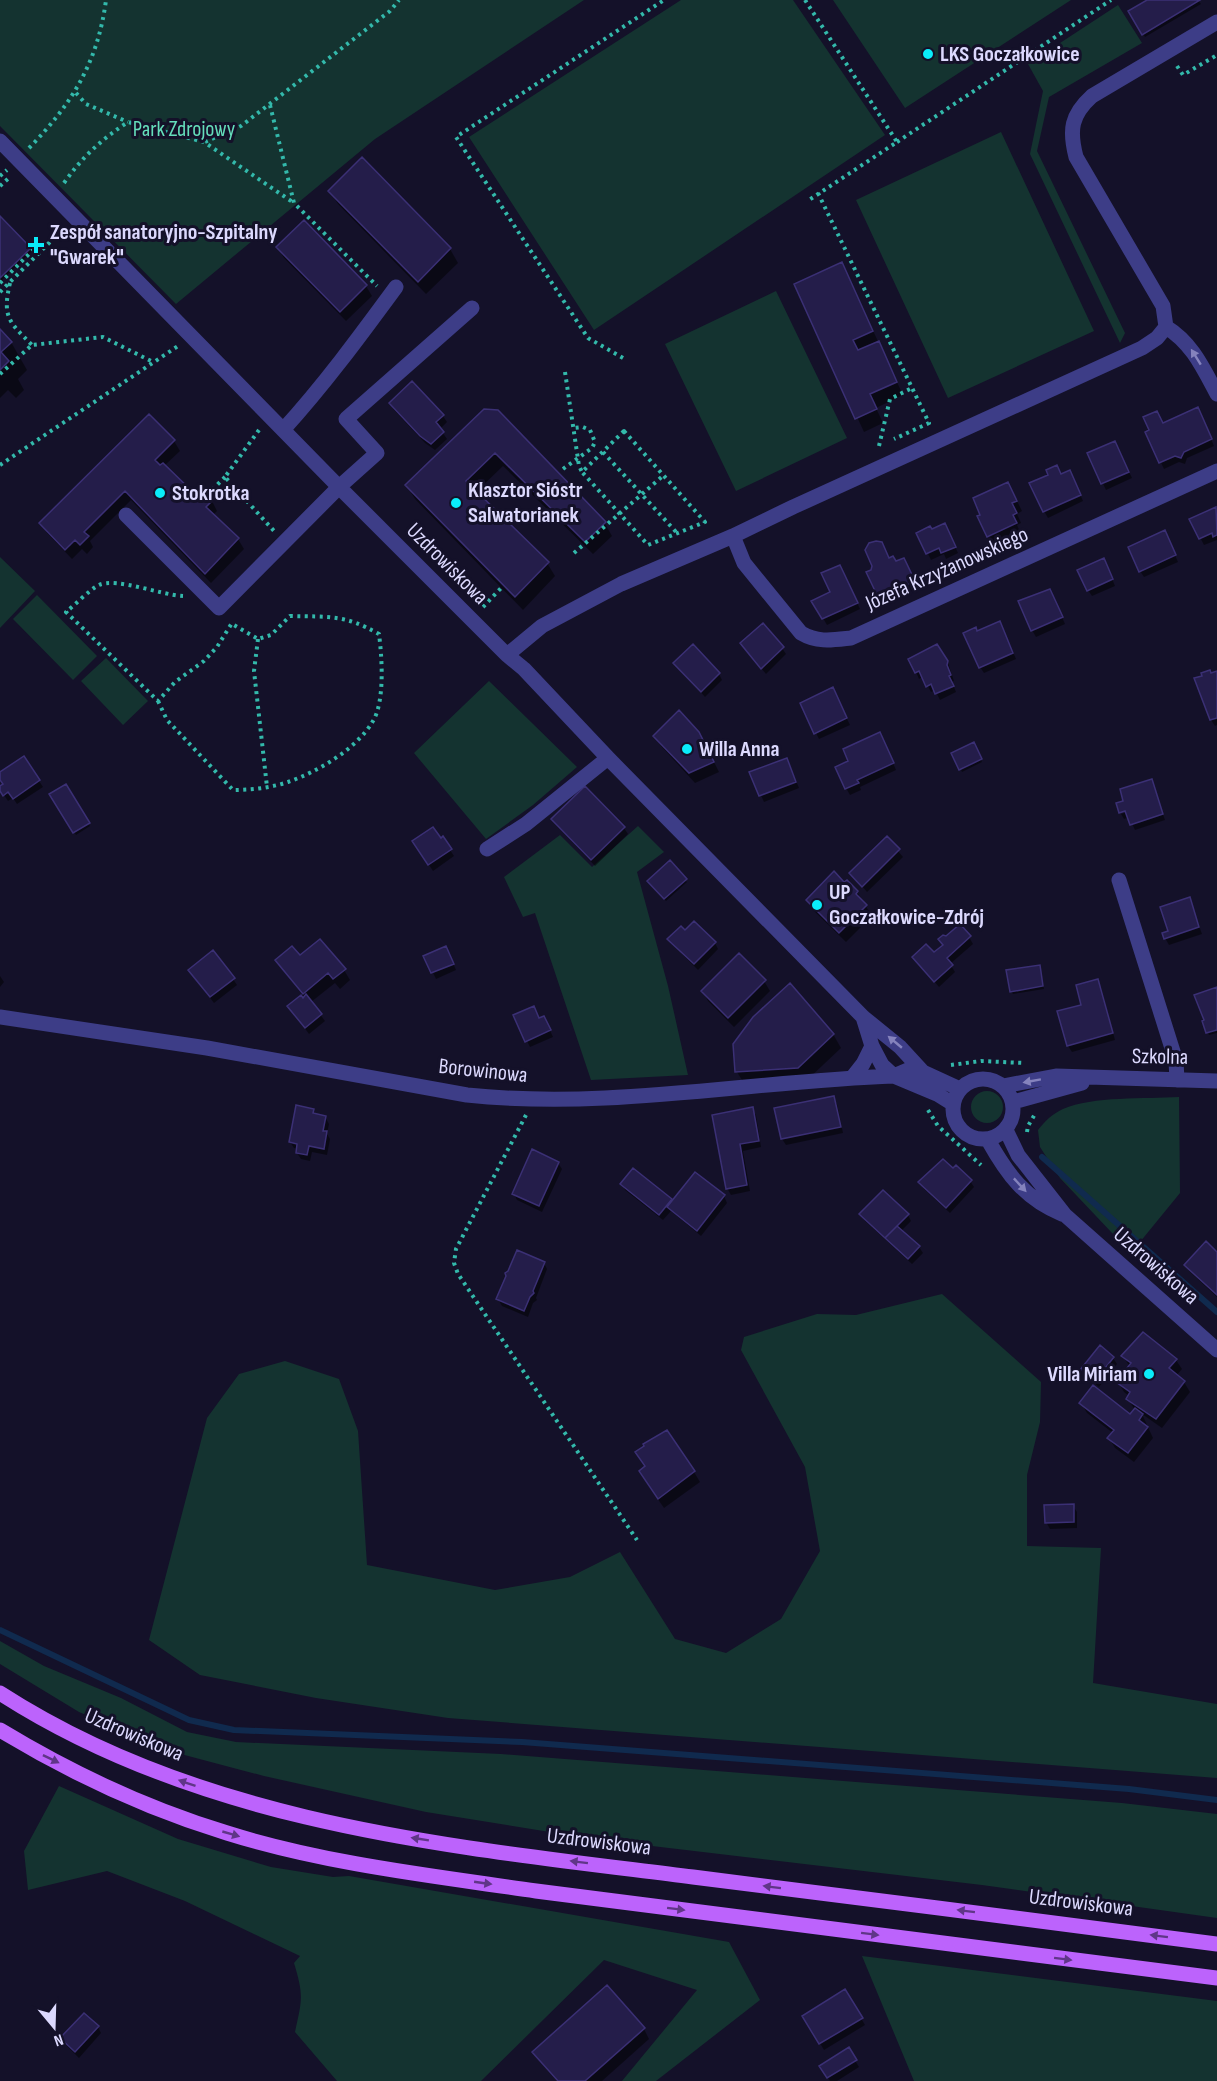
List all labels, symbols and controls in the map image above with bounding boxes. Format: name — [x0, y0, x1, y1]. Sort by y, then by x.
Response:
place label: LKS Goczałkowice — [940, 41, 1080, 68]
marker: LKS Goczałkowice — [921, 47, 935, 61]
park label: Park Zdrojowy — [133, 116, 236, 143]
place label: Zespół sanatoryjno-Szpitalny "Gwarek" — [50, 219, 277, 271]
marker: Zespół sanatoryjno-Szpitalny "Gwarek" — [27, 236, 45, 254]
one-way arrow — [1191, 348, 1202, 365]
place label: Klasztor Sióstr Salwatorianek — [468, 477, 583, 529]
place label: Stokrotka — [172, 480, 250, 507]
marker: Stokrotka — [153, 486, 167, 500]
marker: Klasztor Sióstr Salwatorianek — [449, 496, 463, 510]
street label: Uzdrowiskowa — [400, 517, 494, 611]
street label: Józefa Krzyżanowskiego — [861, 521, 1032, 617]
place label: Willa Anna — [699, 736, 780, 763]
marker: Willa Anna — [680, 742, 694, 756]
place label: UP Goczałkowice-Zdrój — [829, 879, 984, 931]
marker: UP Goczałkowice-Zdrój — [810, 898, 824, 912]
one-way arrow — [887, 1036, 903, 1049]
street label: Szkolna — [1132, 1043, 1188, 1071]
street label: Borowinowa — [437, 1053, 529, 1089]
one-way arrow — [1022, 1076, 1041, 1085]
one-way arrow — [1013, 1177, 1027, 1192]
street label: Uzdrowiskowa — [1108, 1221, 1204, 1311]
place label: Villa Miriam — [1047, 1361, 1137, 1388]
marker: Villa Miriam — [1142, 1367, 1156, 1381]
street label: Uzdrowiskowa — [81, 1702, 187, 1768]
one-way arrow — [42, 1755, 59, 1764]
one-way arrow — [178, 1777, 196, 1787]
street label: Uzdrowiskowa — [545, 1822, 653, 1862]
one-way arrow — [222, 1830, 240, 1839]
one-way arrow — [410, 1834, 429, 1843]
one-way arrow — [569, 1858, 588, 1867]
one-way arrow — [474, 1879, 493, 1888]
one-way arrow — [763, 1882, 782, 1892]
street label: Uzdrowiskowa — [1027, 1883, 1135, 1923]
one-way arrow — [667, 1904, 686, 1914]
one-way arrow — [956, 1907, 975, 1916]
one-way arrow — [860, 1929, 879, 1939]
one-way arrow — [1149, 1931, 1168, 1941]
one-way arrow — [1054, 1954, 1073, 1963]
north arrow — [24, 1997, 84, 2057]
text: N — [51, 2029, 66, 2050]

